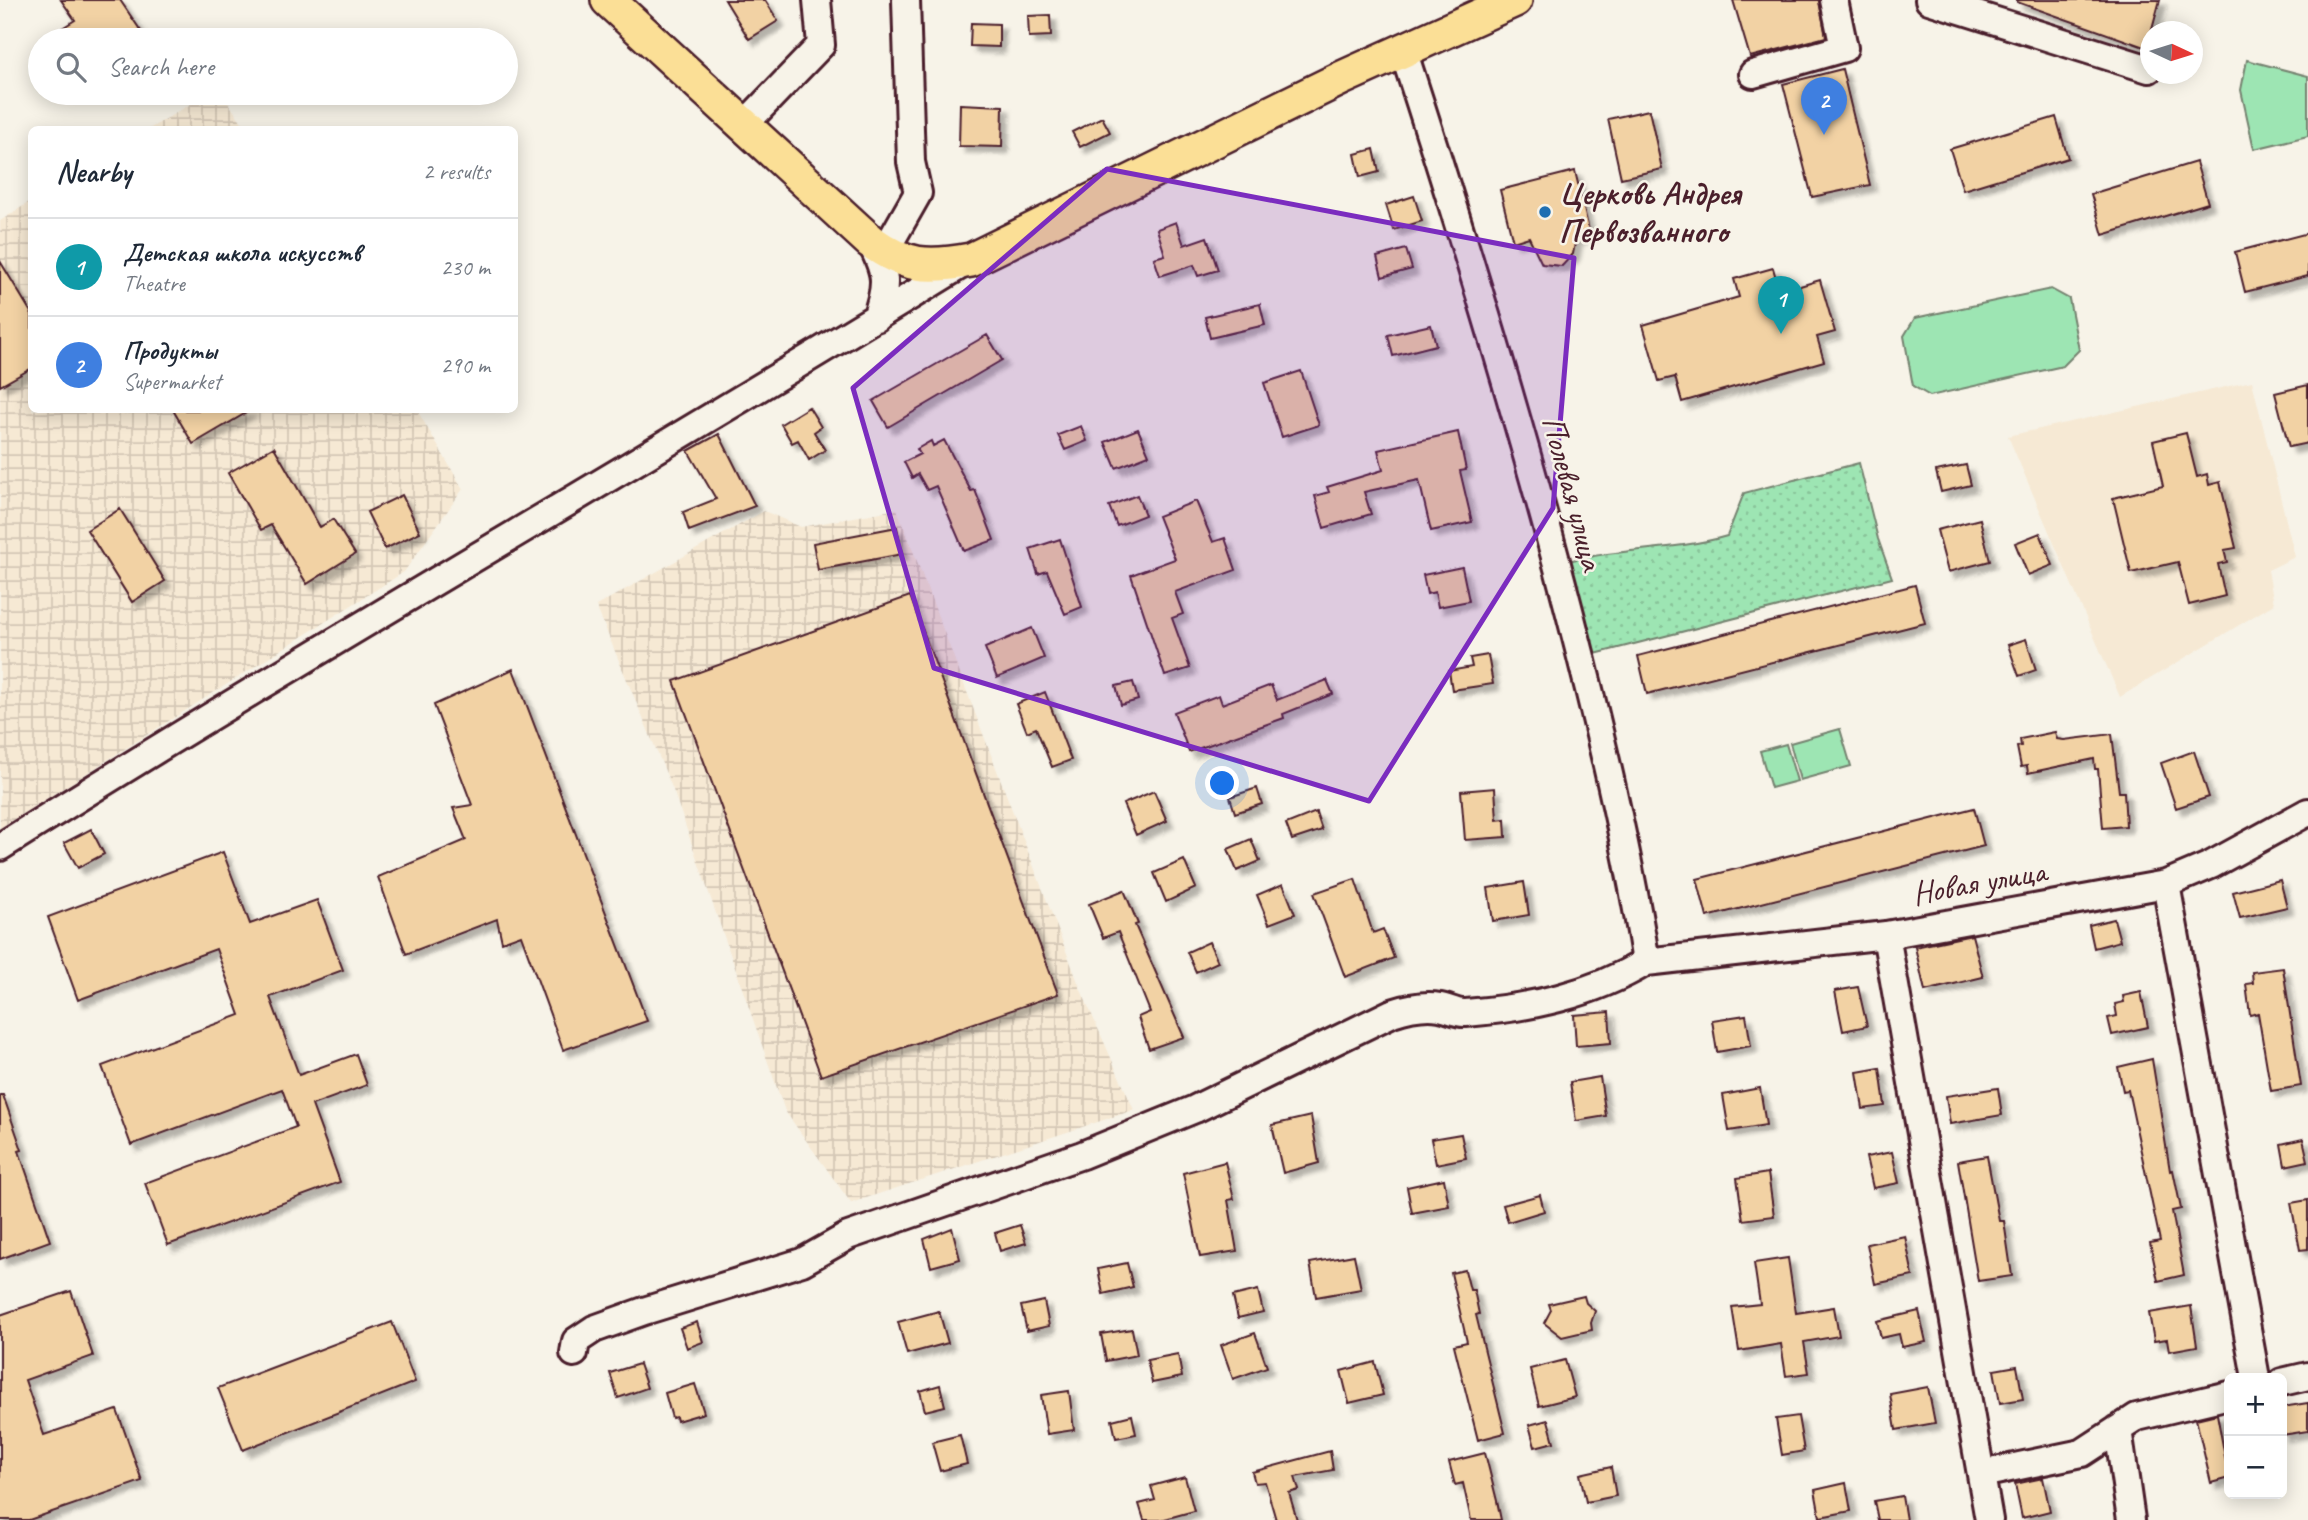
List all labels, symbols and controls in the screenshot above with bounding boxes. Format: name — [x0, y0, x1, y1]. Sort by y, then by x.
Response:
north arrow — [2140, 21, 2203, 84]
search box — [28, 28, 518, 105]
icon: search — [52, 48, 90, 86]
text: Search here — [108, 50, 214, 83]
pin: 2 — [1801, 77, 1847, 135]
text: Nearby — [56, 153, 132, 191]
text: 2 results — [423, 157, 490, 186]
place label: Церковь Андрея Первозванного — [1559, 172, 1743, 252]
marker: Церковь Андрея Первозванного — [1537, 204, 1553, 220]
text: Детская школа искусств — [123, 236, 361, 269]
text: 1 — [74, 253, 84, 282]
text: 230 m — [441, 253, 490, 282]
text: Theatre — [123, 269, 185, 298]
pin: 1 — [1758, 276, 1804, 334]
text: Продукты — [123, 334, 217, 367]
text: 2 — [74, 351, 84, 380]
text: 290 m — [441, 351, 490, 380]
text: Supermarket — [123, 367, 221, 396]
street label: Полевая улица — [1532, 411, 1614, 577]
your location — [1205, 766, 1239, 800]
street label: Новая улица — [1909, 849, 2052, 914]
map controls — [2224, 1373, 2287, 1499]
button: + — [2224, 1373, 2287, 1436]
button: − — [2224, 1436, 2287, 1499]

